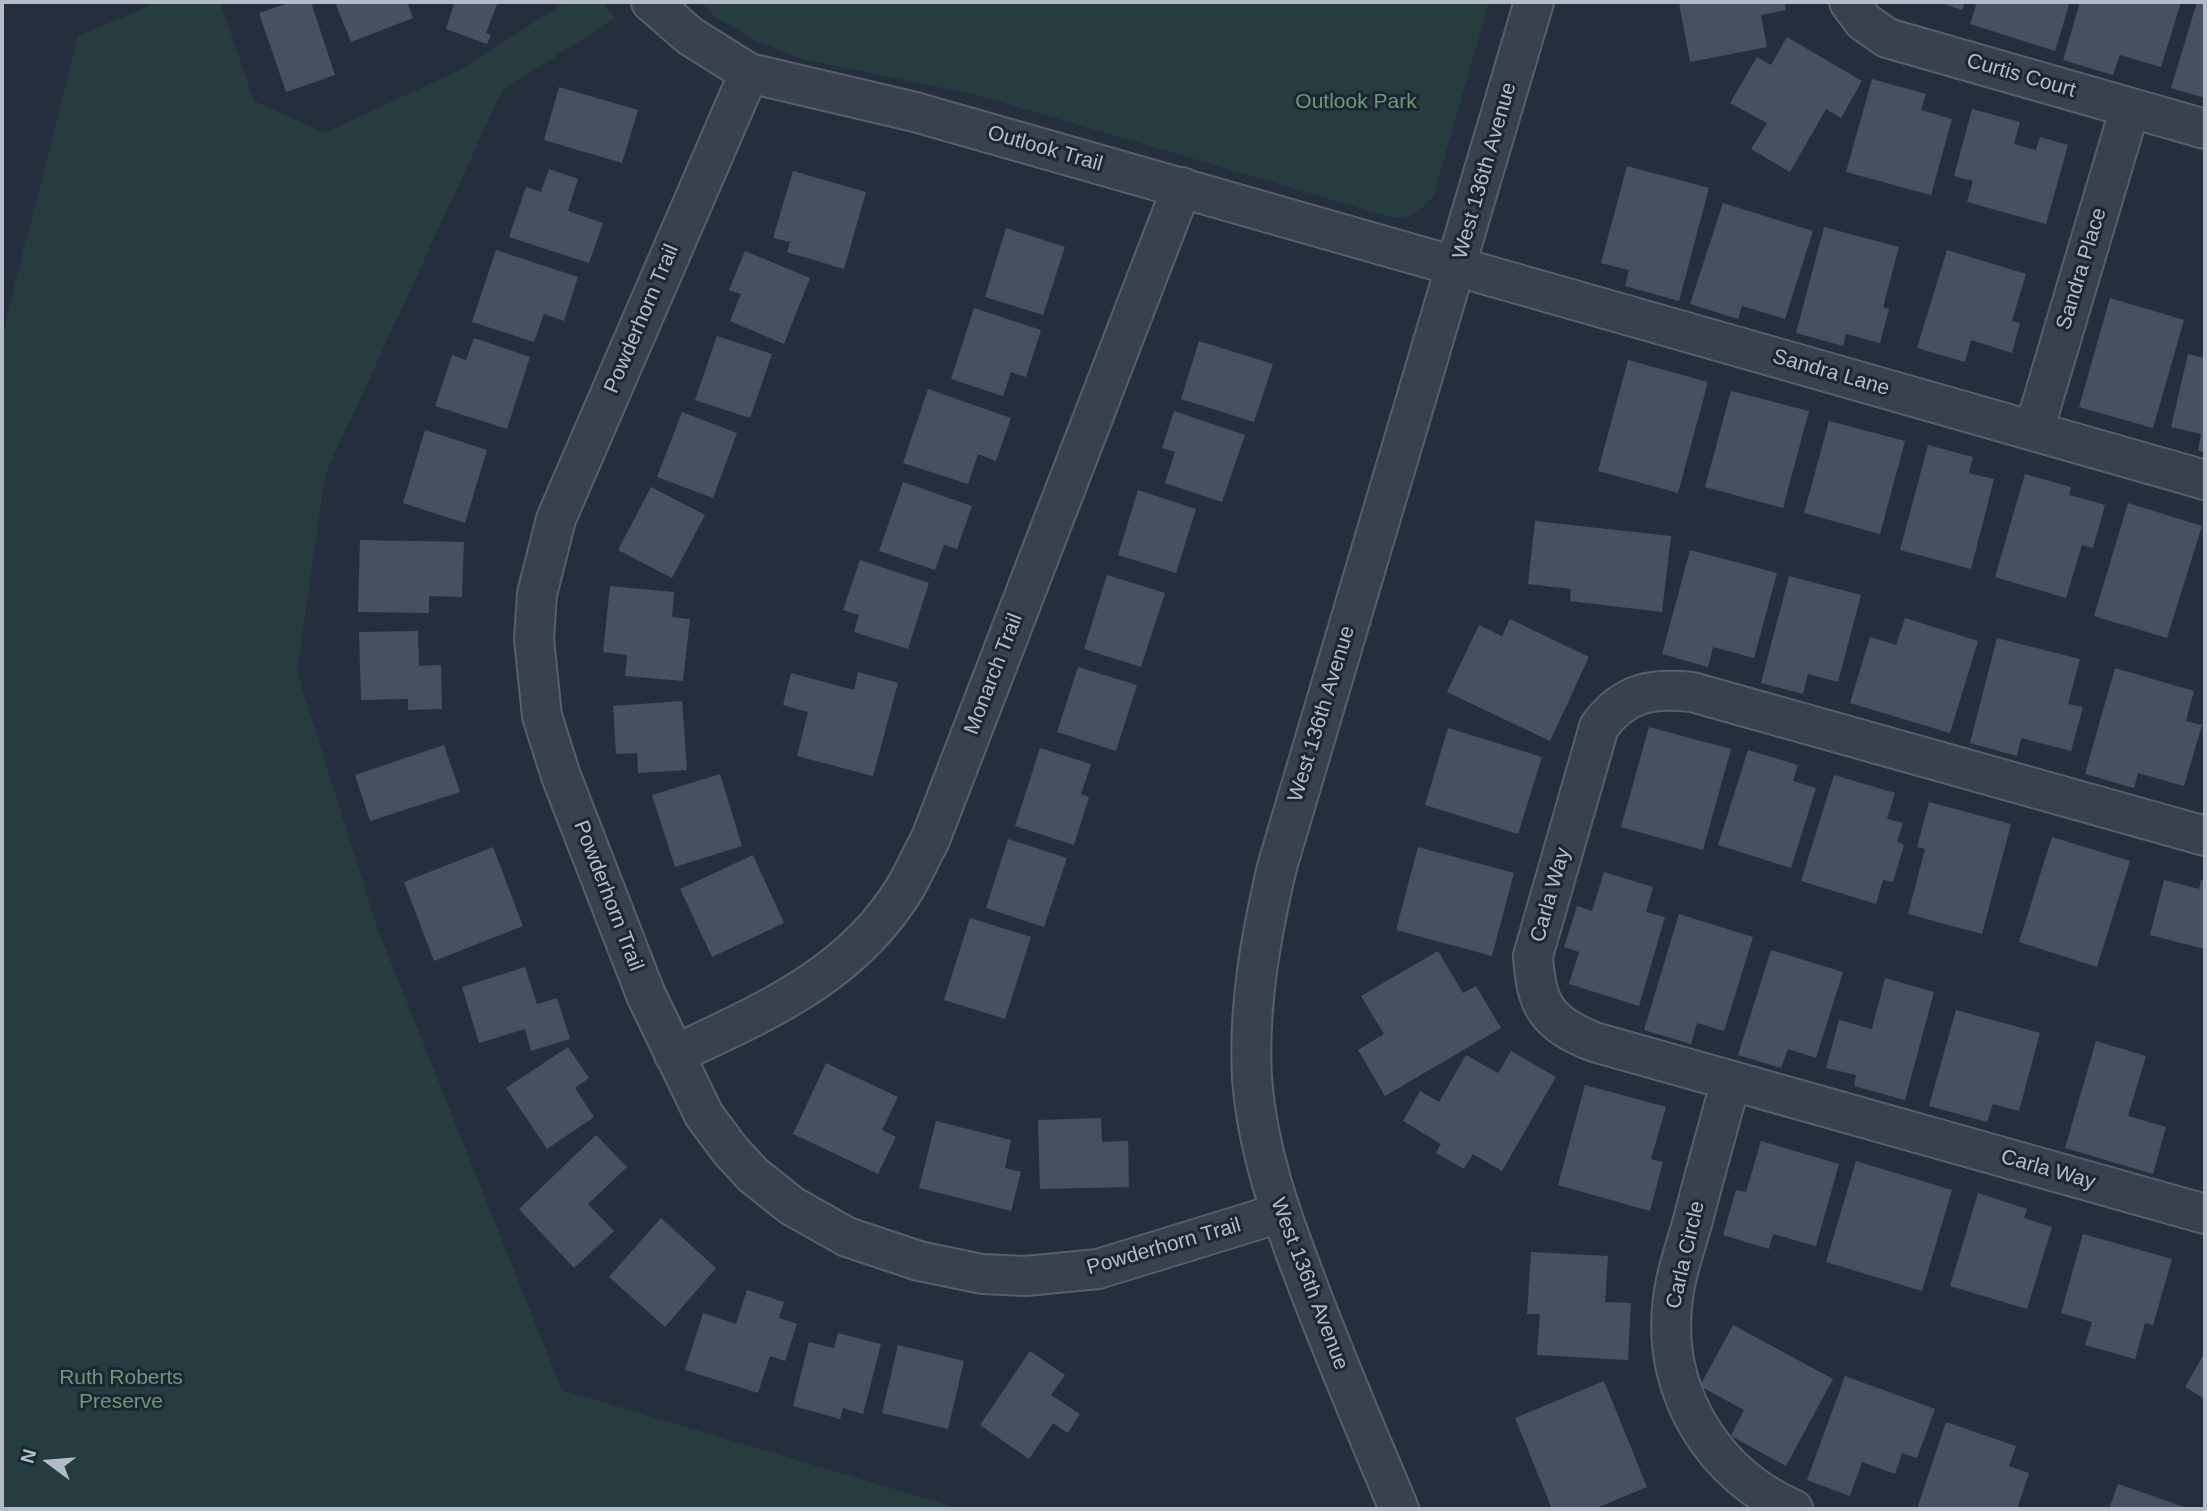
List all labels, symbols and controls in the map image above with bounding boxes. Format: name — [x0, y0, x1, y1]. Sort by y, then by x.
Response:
street label: Curtis Court — [1964, 48, 2078, 104]
street label: West 136th Avenue — [1448, 80, 1522, 262]
park label: Outlook Park — [1295, 89, 1417, 115]
street label: Outlook Trail — [985, 121, 1105, 177]
street label: Sandra Place — [2052, 205, 2112, 333]
street label: Powderhorn Trail — [599, 241, 685, 397]
street label: Sandra Lane — [1770, 344, 1892, 402]
street label: Monarch Trail — [959, 610, 1029, 738]
street label: West 136th Avenue — [1283, 623, 1361, 805]
street label: Powderhorn Trail — [568, 817, 648, 975]
street label: Carla Way — [1525, 845, 1577, 945]
street label: Carla Way — [1998, 1144, 2098, 1196]
street label: West 136th Avenue — [1265, 1194, 1353, 1374]
street label: Carla Circle — [1661, 1199, 1711, 1311]
street label: Powderhorn Trail — [1084, 1213, 1244, 1281]
park label: Ruth Roberts Preserve — [59, 1365, 183, 1415]
north arrow — [14, 1427, 84, 1497]
text: N — [16, 1447, 40, 1466]

